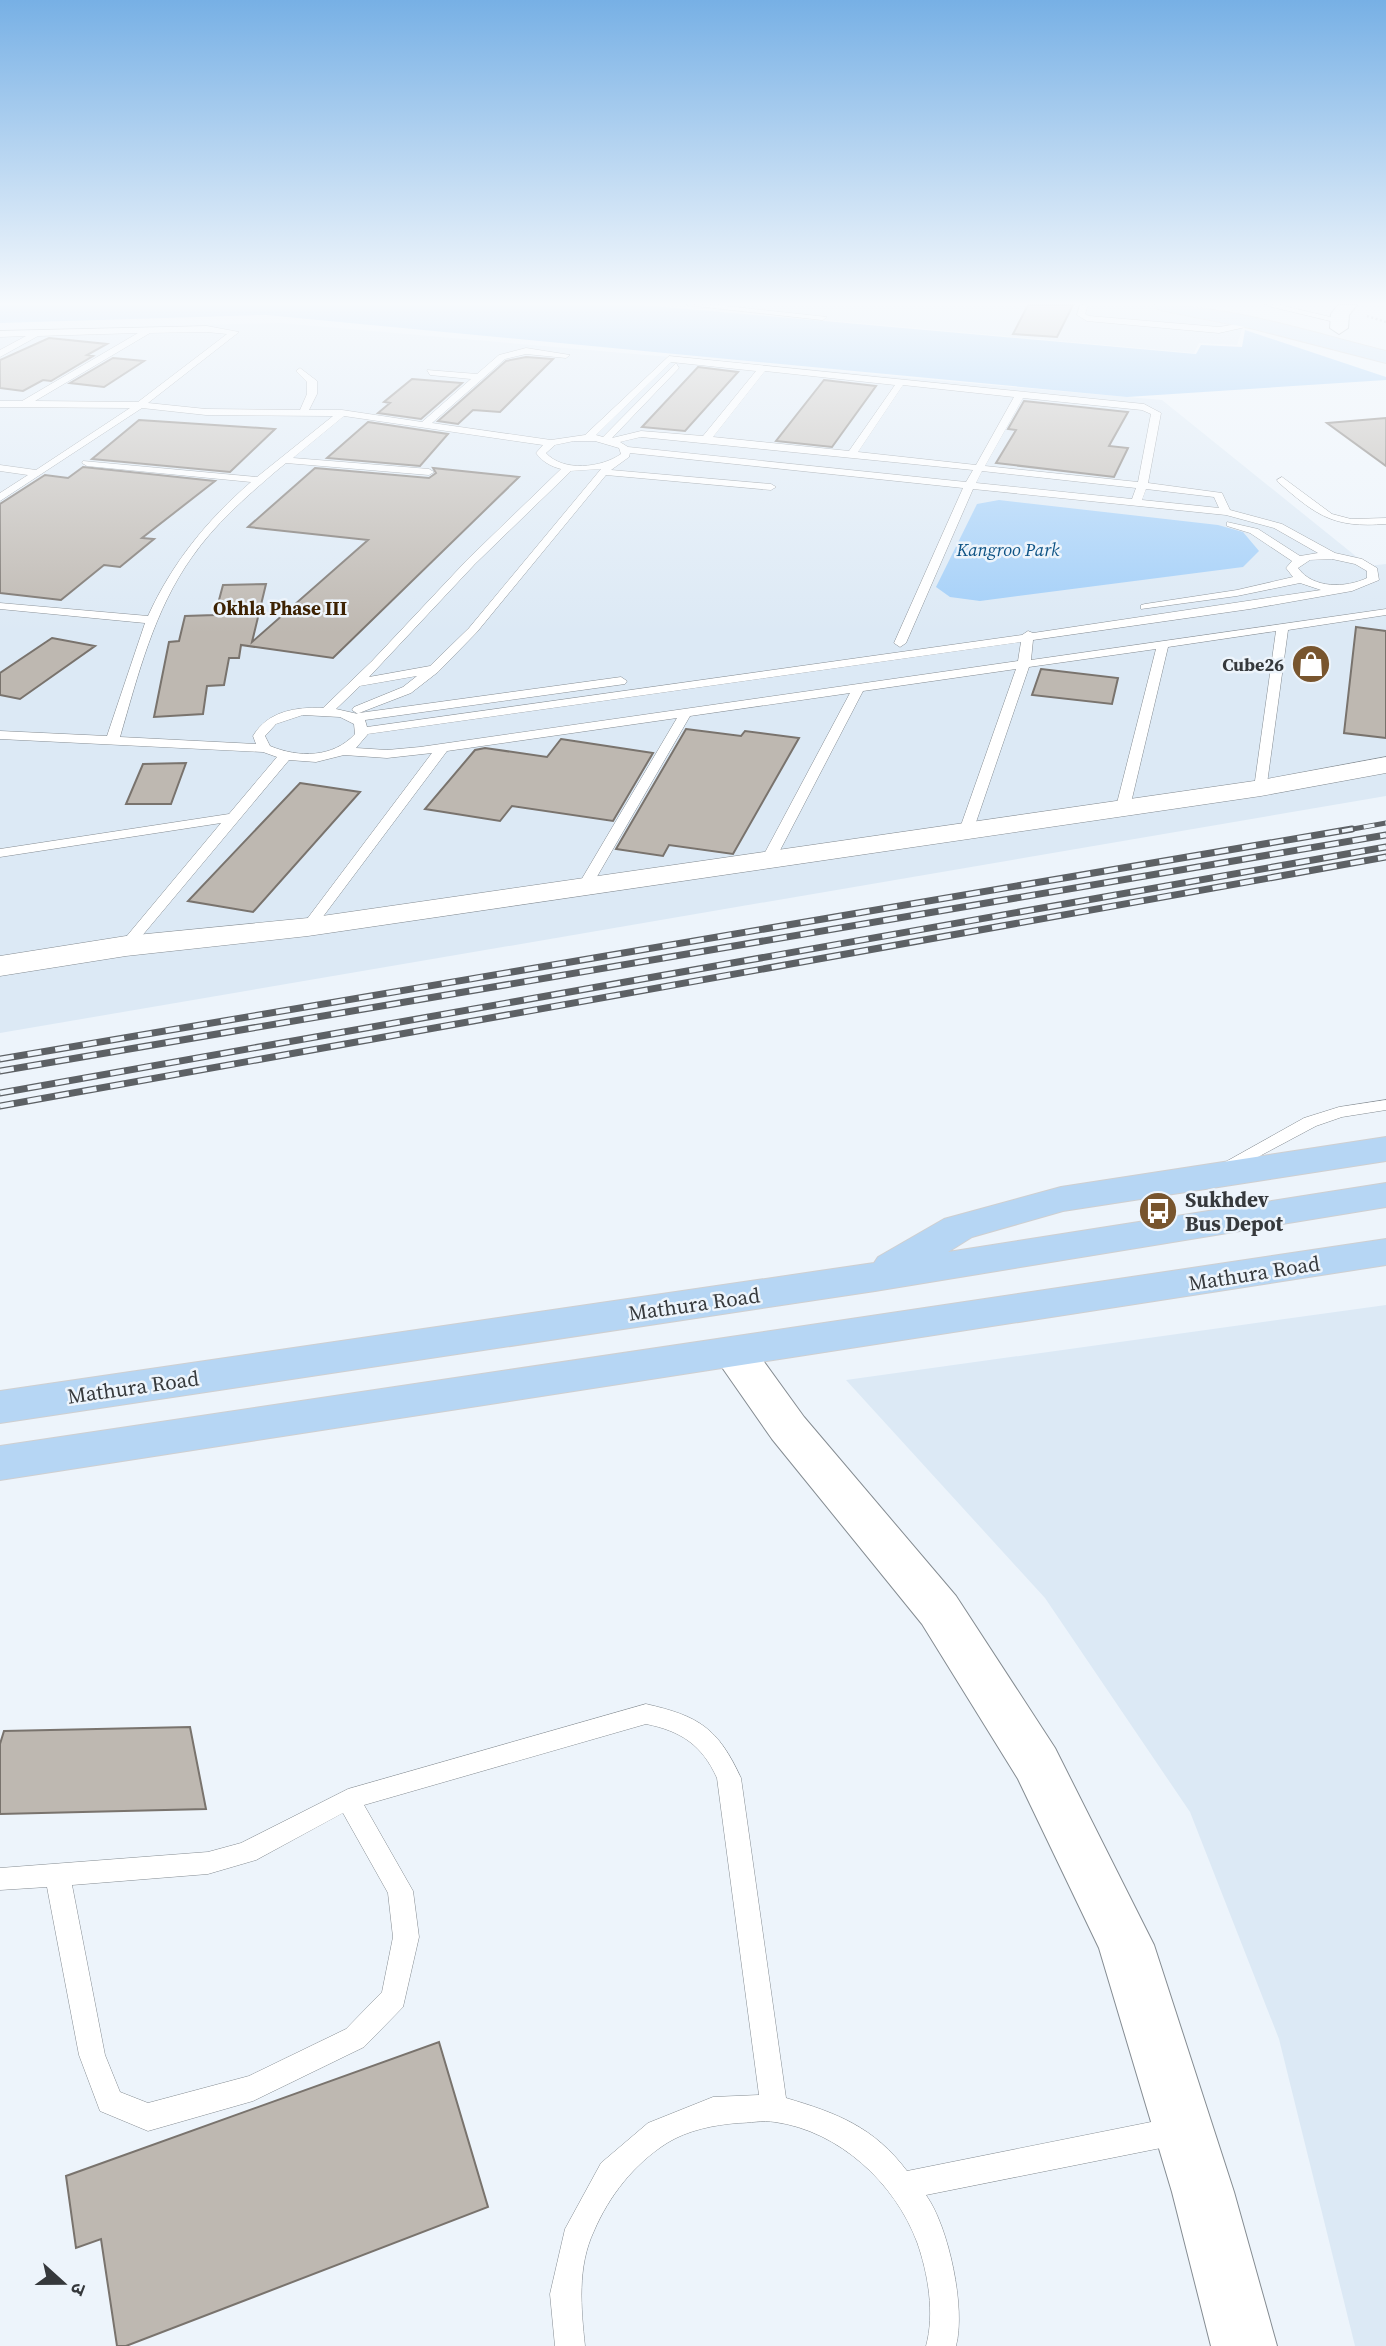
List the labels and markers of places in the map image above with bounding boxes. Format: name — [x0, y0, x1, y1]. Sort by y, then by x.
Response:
shop icon: Cube26 — [1290, 643, 1332, 685]
place label: Cube26 — [1222, 652, 1284, 677]
place label: Sukhdev Bus Depot — [1185, 1185, 1284, 1238]
bus stop icon: Sukhdev Bus Depot — [1137, 1190, 1179, 1232]

